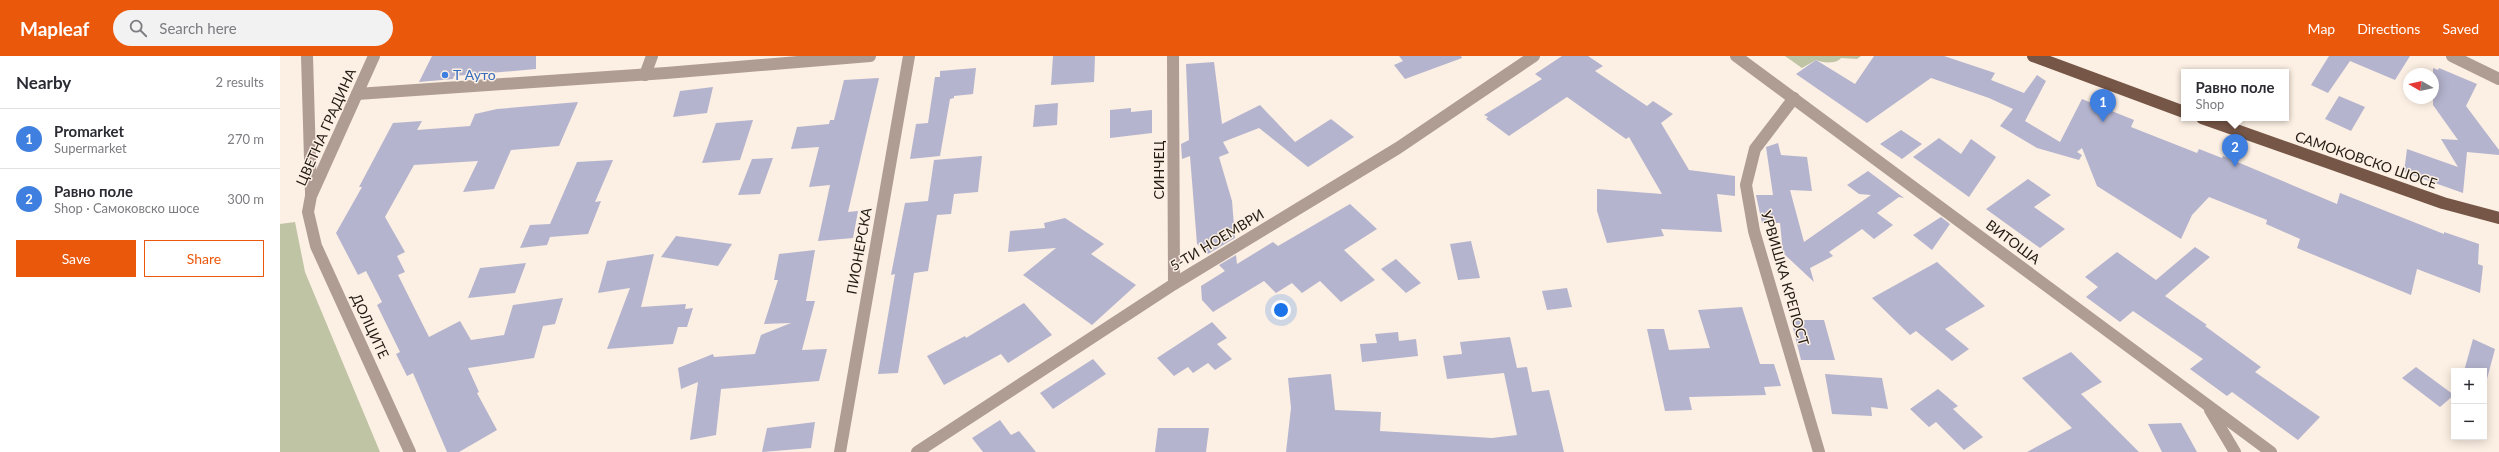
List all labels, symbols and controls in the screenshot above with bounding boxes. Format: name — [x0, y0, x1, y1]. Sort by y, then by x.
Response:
search box — [113, 10, 393, 46]
text: Mapleaf — [20, 17, 89, 40]
icon: search — [127, 17, 149, 39]
text: Search here — [159, 19, 237, 37]
text: Map — [2308, 20, 2335, 37]
text: Directions — [2357, 20, 2420, 37]
text: Saved — [2442, 20, 2479, 37]
street label: ЦВЕТНА ГРАДИНА — [292, 65, 359, 188]
place label: Т Ауто — [453, 66, 496, 83]
north arrow — [2403, 68, 2439, 104]
popup — [2181, 69, 2289, 121]
marker: Т Ауто — [440, 70, 450, 80]
text: Nearby — [16, 72, 71, 93]
text: 2 results — [216, 74, 264, 90]
text: Равно поле — [2196, 78, 2274, 96]
pin: 1 — [2090, 89, 2116, 122]
text: Shop — [2196, 96, 2224, 112]
text: Promarket — [54, 122, 124, 140]
street label: САМОКОВСКО ШОСЕ — [2293, 127, 2439, 192]
text: 1 — [25, 131, 33, 147]
text: 270 m — [227, 131, 264, 147]
pin: 2 — [2222, 134, 2248, 167]
text: Supermarket — [54, 140, 127, 156]
street label: СИНЧЕЦ — [1150, 140, 1167, 200]
text: Равно поле — [54, 182, 133, 200]
text: 2 — [25, 191, 33, 207]
text: 300 m — [227, 191, 264, 207]
text: Shop · Самоковско шосе — [54, 200, 199, 216]
street label: 5-ТИ НОЕМВРИ — [1167, 205, 1267, 274]
street label: ПИОНЕРСКА — [843, 206, 875, 296]
street label: УРВИШКА КРЕПОСТ — [1758, 209, 1813, 348]
street label: ВИТОША — [1983, 216, 2044, 268]
button: Save — [16, 240, 136, 277]
button: Share — [144, 240, 264, 277]
street label: ДОЛЦИТЕ — [348, 291, 393, 361]
your location — [1271, 300, 1291, 320]
map controls — [2451, 368, 2487, 440]
button: + — [2451, 368, 2487, 404]
button: − — [2451, 404, 2487, 440]

